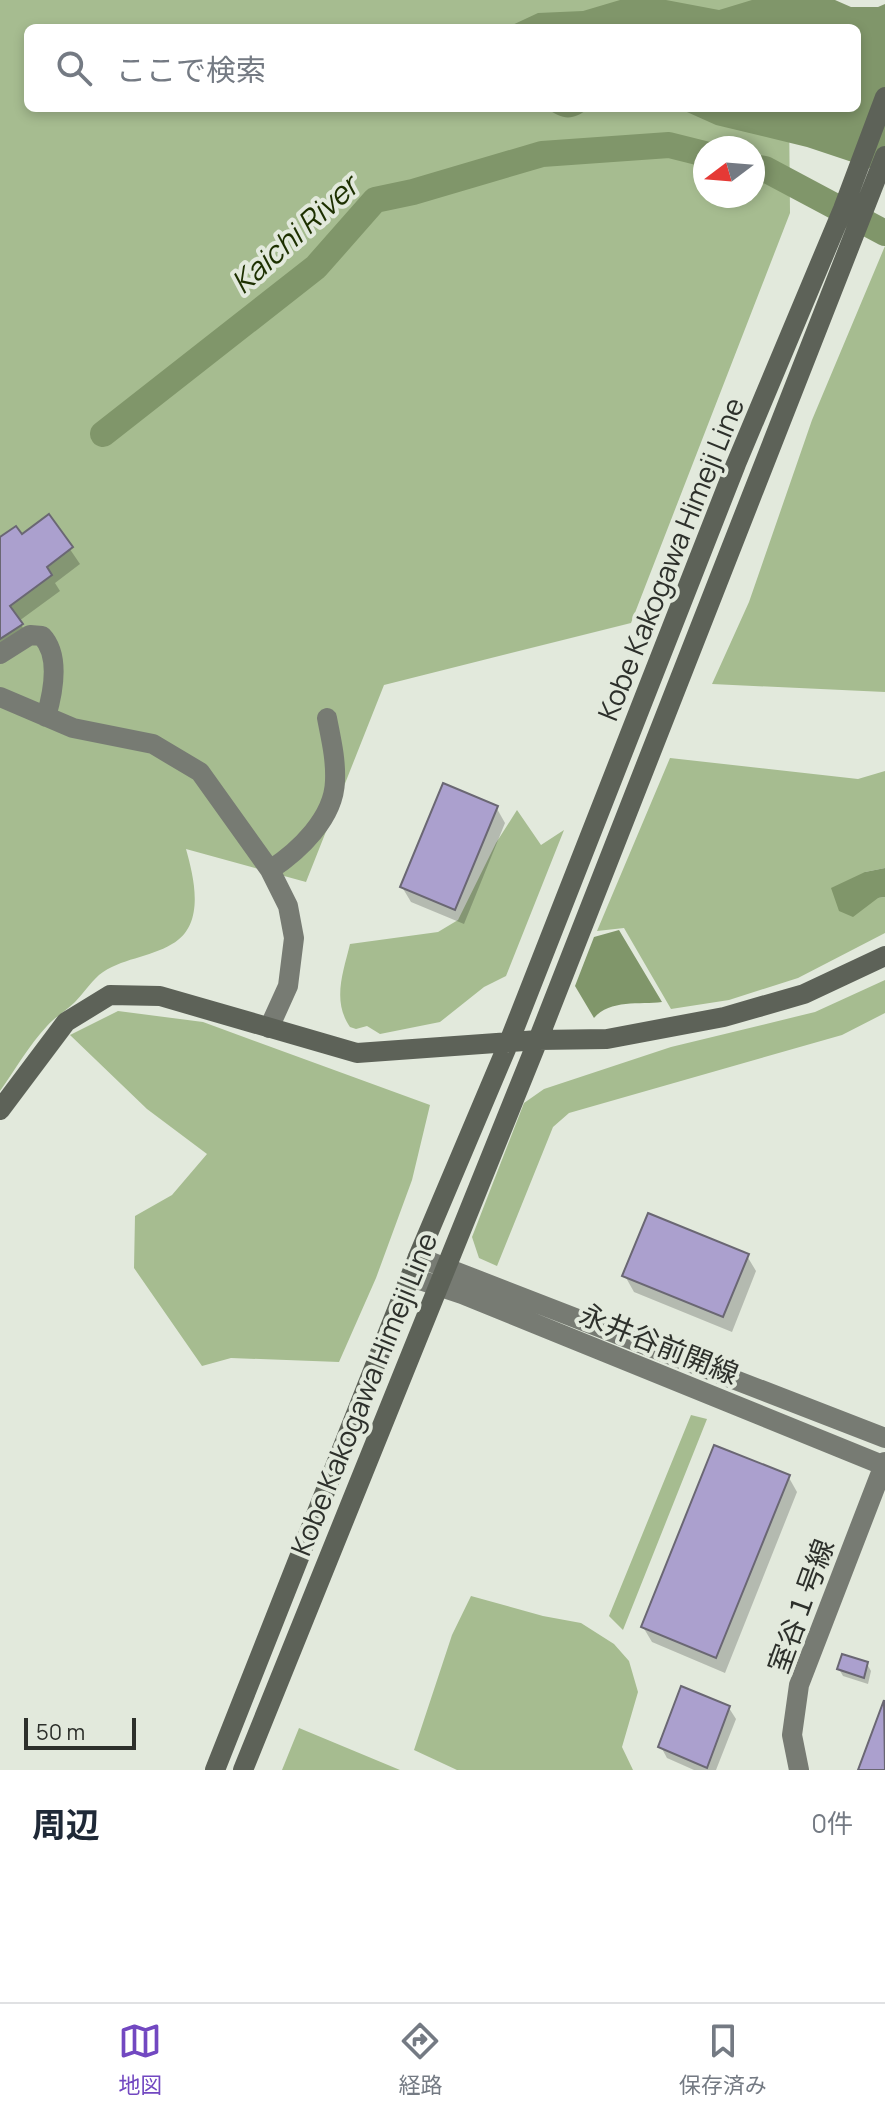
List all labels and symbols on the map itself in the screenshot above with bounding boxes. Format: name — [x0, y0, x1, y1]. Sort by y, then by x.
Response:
north arrow — [693, 136, 765, 208]
water label: Kaichi River — [222, 163, 369, 302]
street label: Kobe Kakogawa Himeji Line — [588, 392, 752, 726]
street label: Kobe Kakogawa Himeji Line — [281, 1227, 445, 1561]
street label: 永井谷前開線 — [574, 1294, 744, 1392]
street label: 室谷１号線 — [758, 1533, 842, 1678]
scale bar — [24, 1714, 136, 1750]

